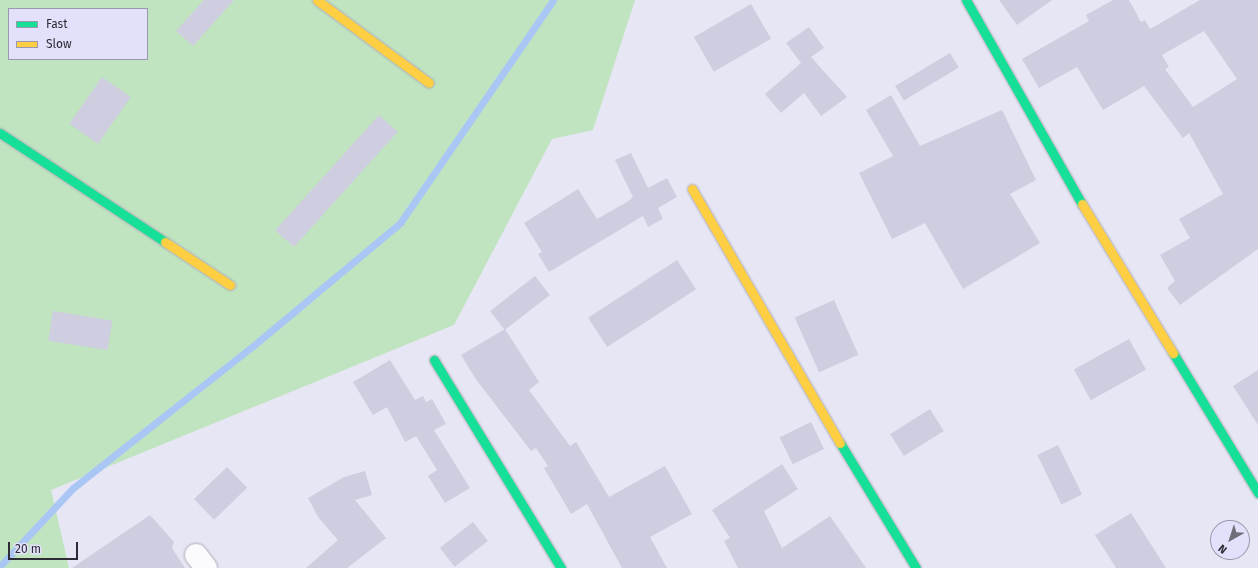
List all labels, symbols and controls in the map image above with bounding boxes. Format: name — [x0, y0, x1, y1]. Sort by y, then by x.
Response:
legend — [8, 8, 148, 60]
text: Fast — [46, 17, 68, 31]
text: Slow — [46, 37, 72, 51]
north arrow — [1210, 520, 1250, 560]
scale bar — [10, 534, 80, 560]
text: 20 m — [15, 542, 41, 556]
text: N — [1216, 542, 1230, 556]

